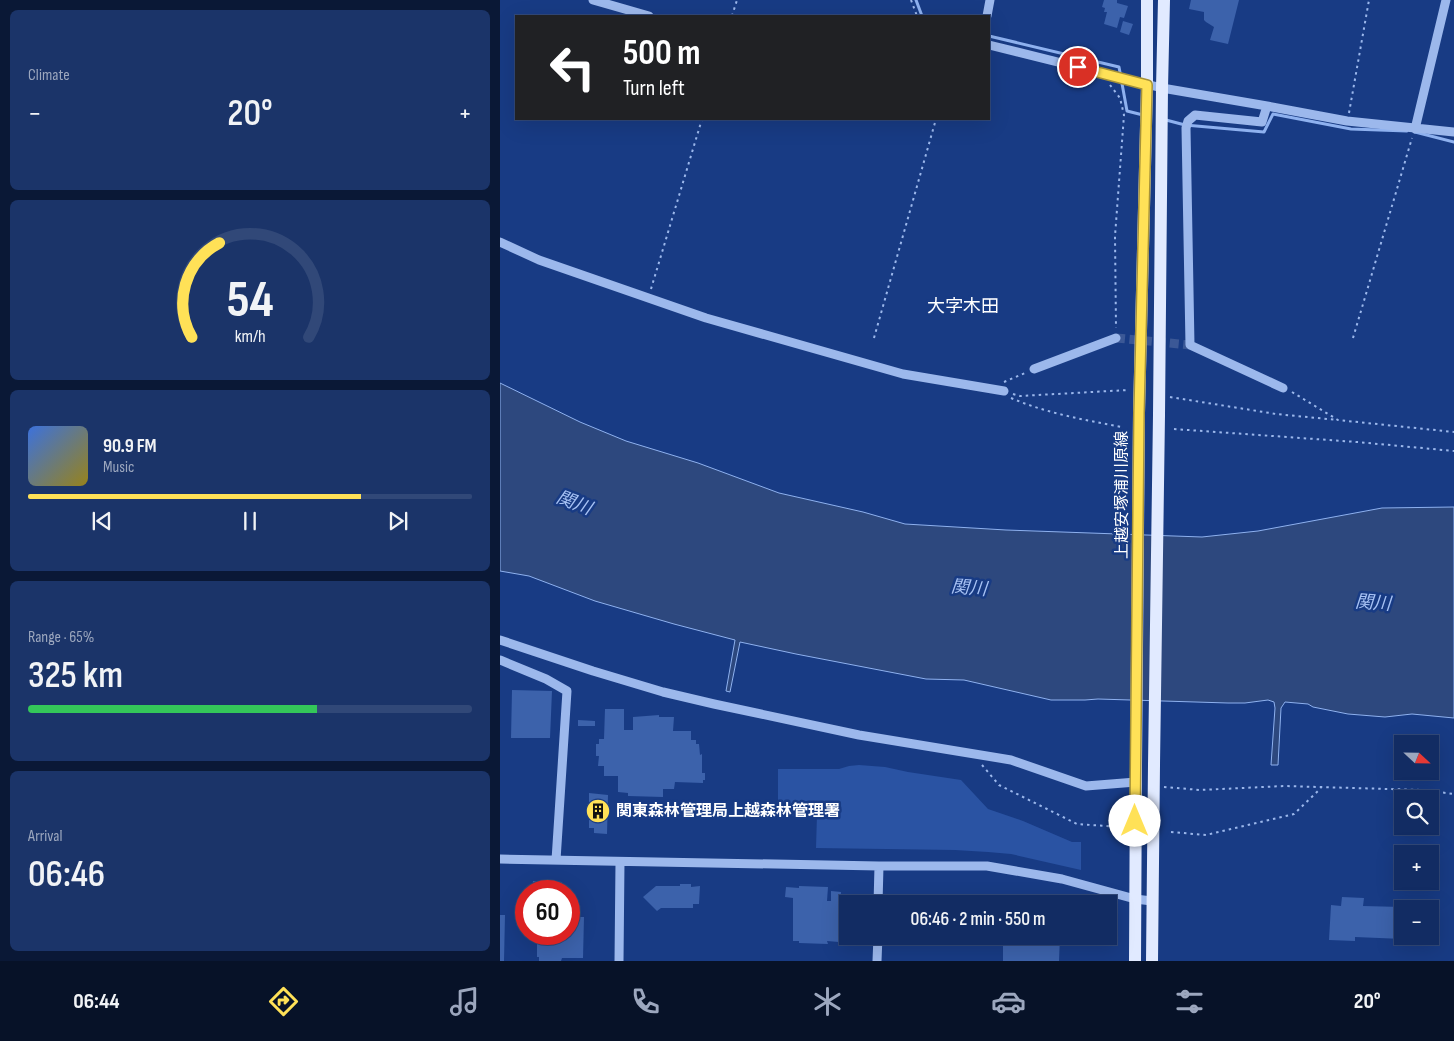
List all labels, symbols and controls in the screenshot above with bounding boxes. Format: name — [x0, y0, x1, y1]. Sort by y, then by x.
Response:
text: 500 m — [623, 32, 700, 75]
icon: left — [540, 35, 605, 100]
pin — [1057, 46, 1099, 88]
icon: arrive — [1064, 53, 1092, 81]
text: Climate — [28, 66, 70, 85]
text: Turn left — [623, 75, 685, 102]
text: 20° — [227, 91, 273, 136]
text: − — [28, 97, 42, 130]
text: + — [458, 97, 472, 130]
text: 54 — [226, 269, 274, 332]
district label: 大字木田 — [927, 296, 999, 317]
text: km/h — [235, 326, 265, 347]
street label: 上越安塚浦川原線 — [1113, 431, 1132, 559]
text: 90.9 FM — [103, 435, 157, 458]
text: Music — [103, 458, 134, 477]
water label: 関川 — [553, 487, 596, 520]
icon: previous — [88, 507, 116, 535]
icon: pause — [236, 507, 264, 535]
icon: next — [384, 507, 412, 535]
water label: 関川 — [950, 576, 990, 600]
water label: 関川 — [1354, 591, 1394, 615]
text: Range · 65% — [28, 628, 94, 647]
text: 325 km — [28, 653, 123, 698]
north arrow — [1394, 735, 1439, 780]
map controls — [1394, 735, 1439, 945]
button: search — [1394, 790, 1439, 835]
position arrow — [1108, 794, 1160, 846]
building icon: 関東森林管理局上越森林管理署 — [585, 798, 611, 824]
place label: 関東森林管理局上越森林管理署 — [616, 801, 840, 821]
text: Arrival — [28, 827, 62, 846]
button: + — [1394, 845, 1439, 890]
text: 06:46 — [28, 852, 105, 897]
speed limit sign: 60 — [515, 880, 580, 945]
button: − — [1394, 900, 1439, 945]
text: 06:46 · 2 min · 550 m — [911, 908, 1045, 931]
icon: directions — [266, 984, 301, 1019]
icon: music — [447, 984, 482, 1019]
icon: phone — [628, 984, 663, 1019]
icon: climate — [810, 984, 845, 1019]
icon: car — [991, 984, 1026, 1019]
icon: filters — [1172, 984, 1207, 1019]
text: 06:44 — [73, 988, 119, 1015]
text: 20° — [1354, 988, 1381, 1015]

